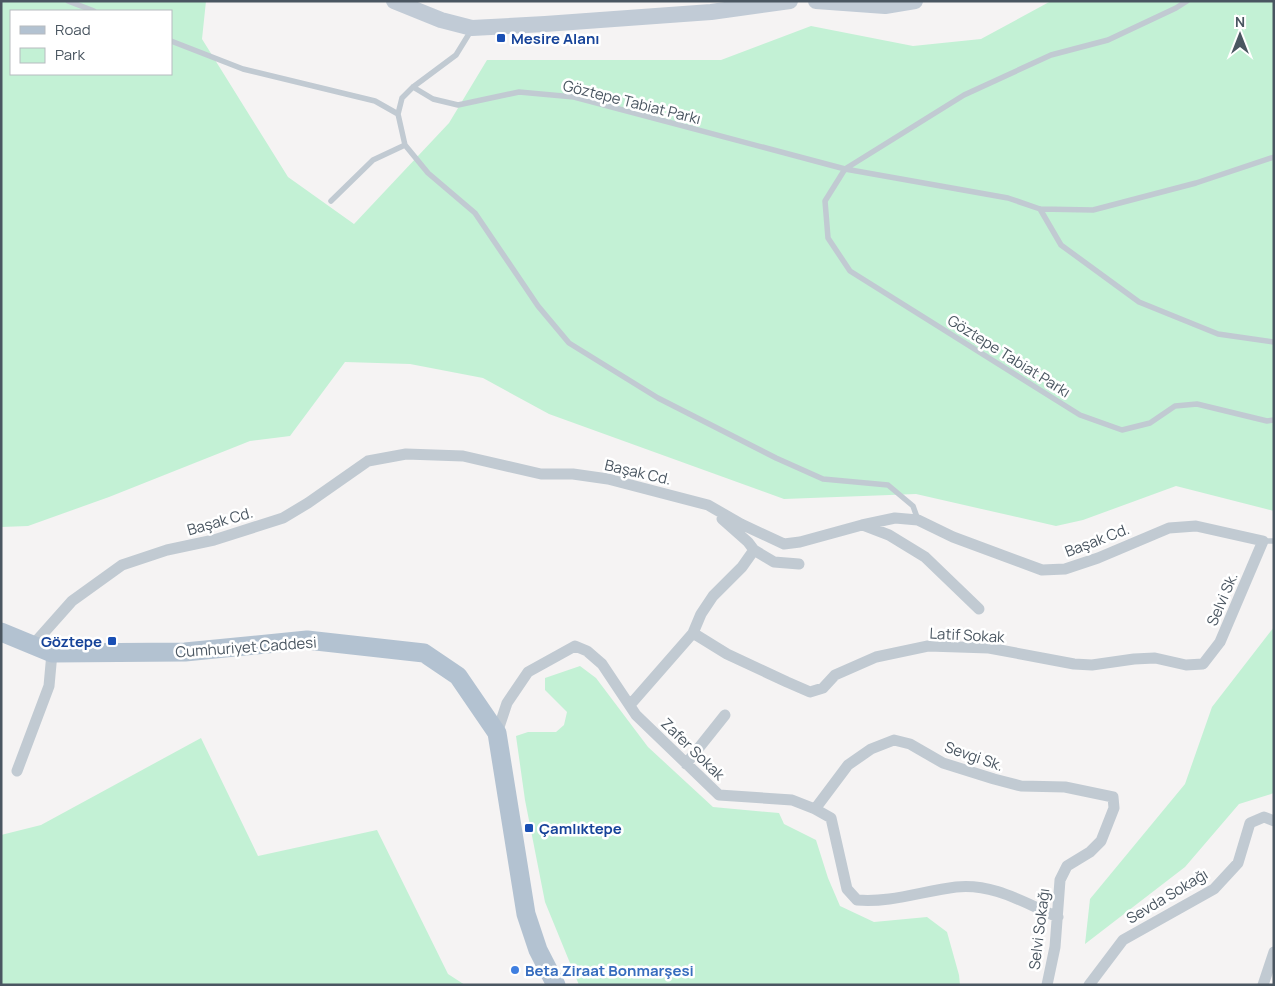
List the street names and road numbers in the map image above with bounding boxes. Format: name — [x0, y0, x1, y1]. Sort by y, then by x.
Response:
street label: Göztepe Tabiat Parkı — [561, 75, 703, 129]
street label: Göztepe Tabiat Parkı — [944, 310, 1074, 402]
street label: Başak Cd. — [603, 454, 673, 490]
street label: Başak Cd. — [185, 502, 255, 540]
street label: Başak Cd. — [1062, 518, 1132, 562]
street label: Selvi Sk. — [1201, 569, 1243, 629]
street label: Latif Sokak — [929, 623, 1006, 647]
street label: Cumhuriyet Caddesi — [175, 632, 317, 662]
street label: Zafer Sokak — [657, 713, 730, 785]
street label: Sevgi Sk. — [942, 736, 1006, 776]
street label: Sevda Sokağı — [1122, 863, 1212, 929]
street label: Selvi Sokağı — [1024, 887, 1054, 971]

